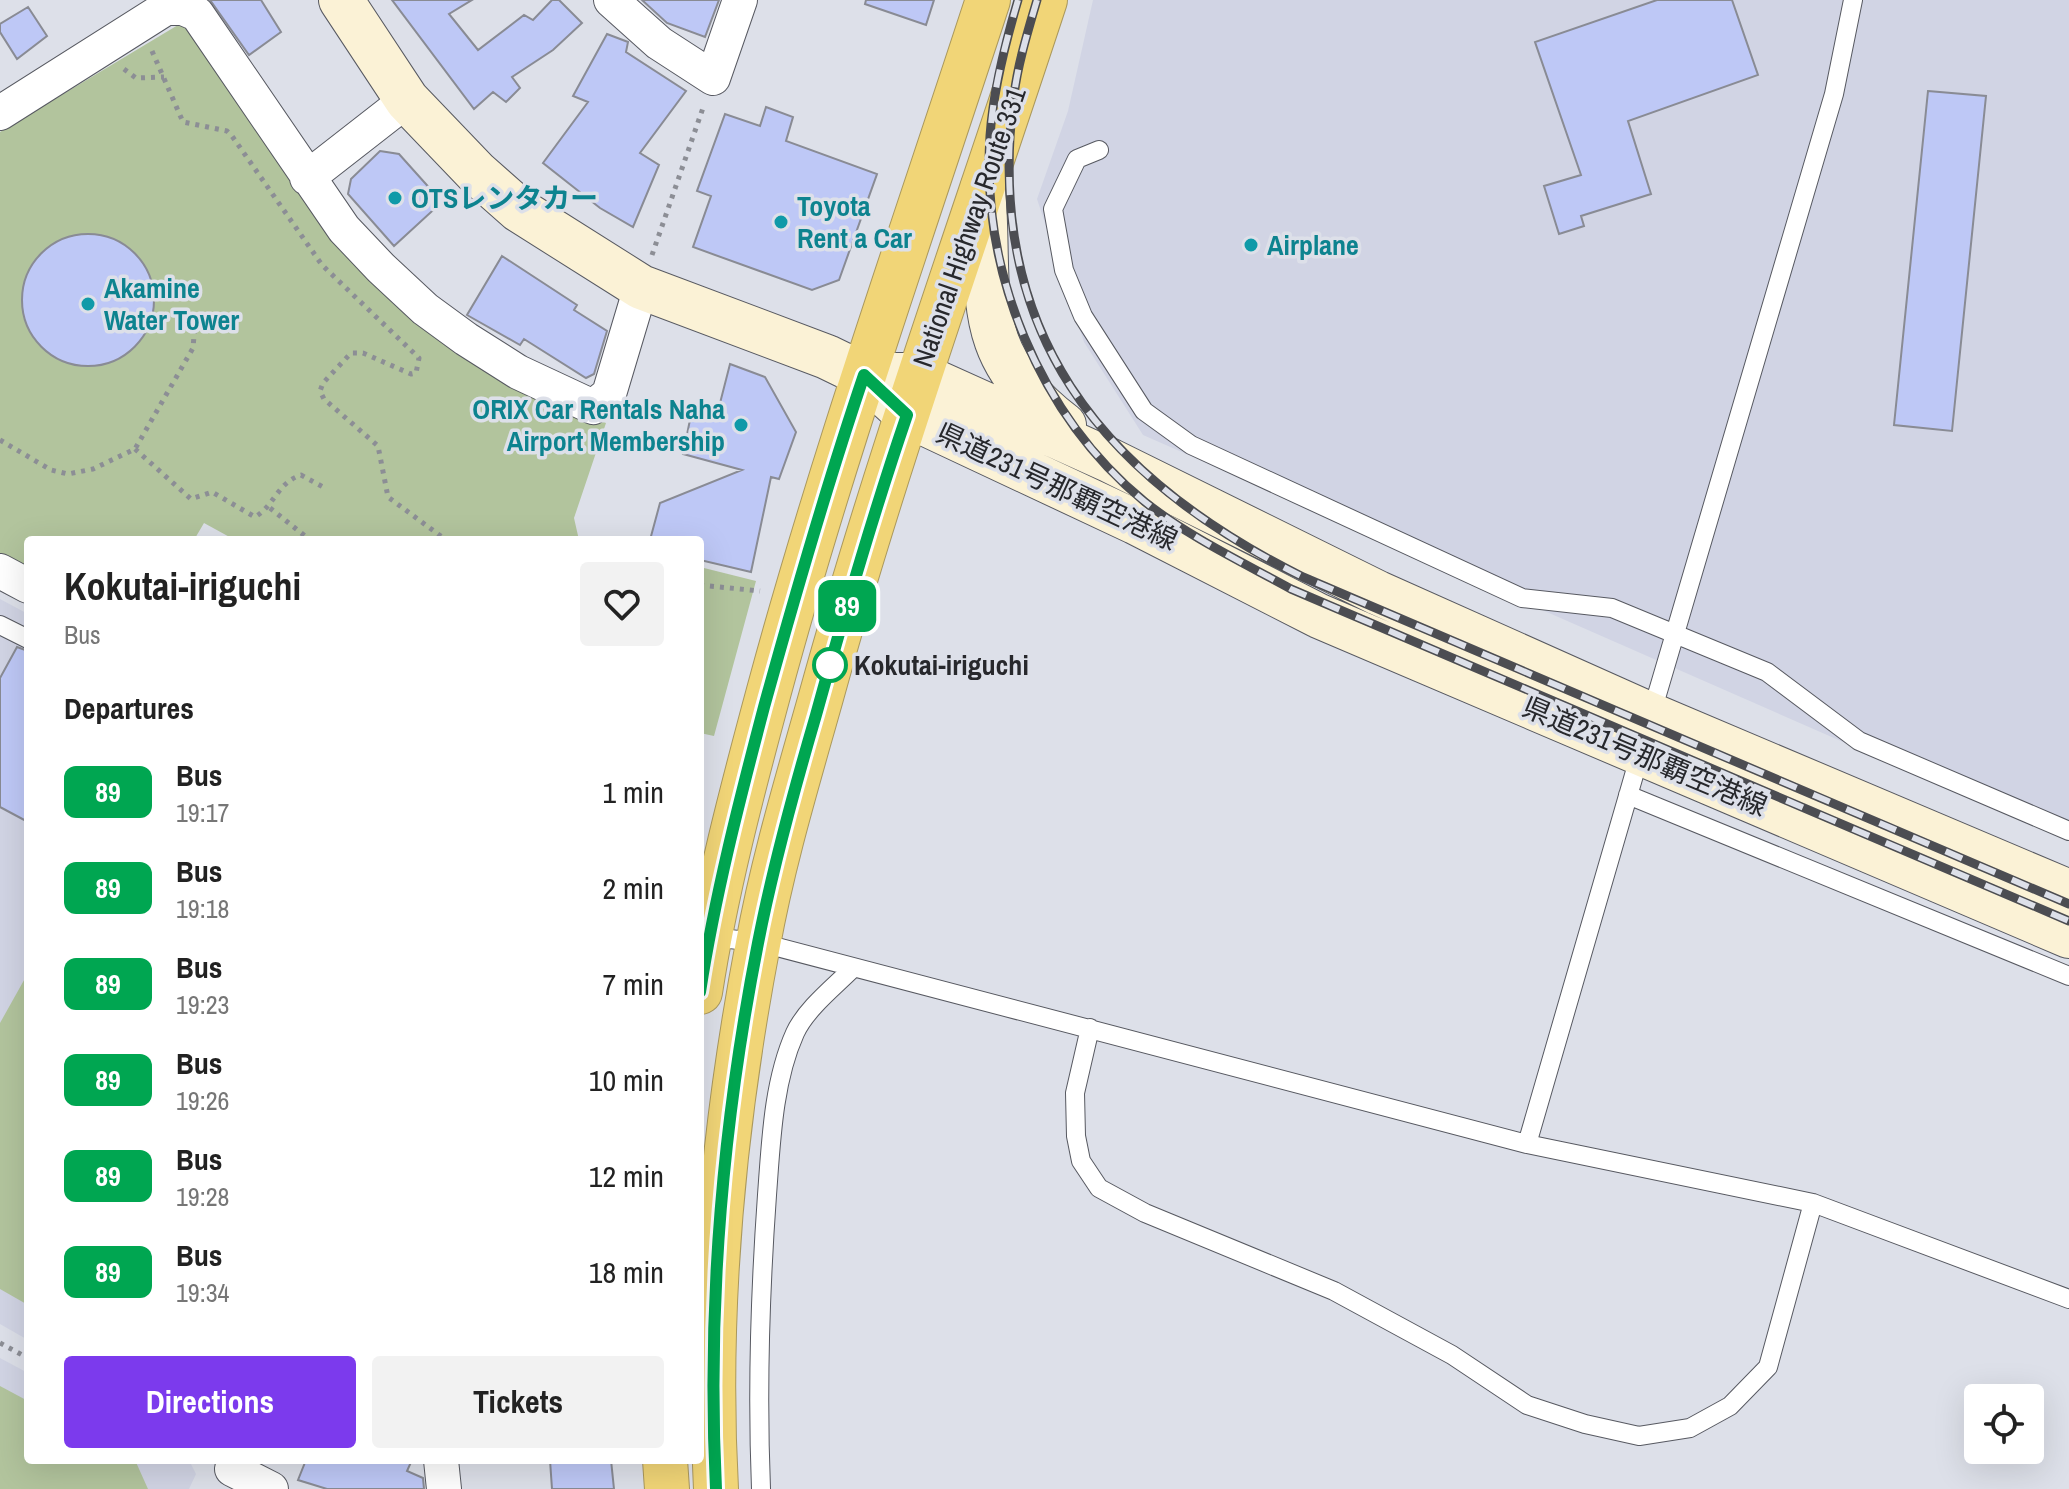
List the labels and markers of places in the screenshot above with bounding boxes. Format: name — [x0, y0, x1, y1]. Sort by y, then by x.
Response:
place label: OTSレンタカー — [411, 179, 598, 217]
place label: Toyota Rent a Car — [797, 187, 912, 257]
marker: OTSレンタカー — [386, 189, 404, 207]
marker: Toyota Rent a Car — [772, 213, 790, 231]
place label: Airplane — [1267, 226, 1359, 264]
marker: Airplane — [1242, 236, 1260, 254]
place label: Akamine Water Tower — [104, 269, 239, 339]
marker: Akamine Water Tower — [79, 295, 97, 313]
place label: ORIX Car Rentals Naha Airport Membership — [472, 390, 725, 460]
marker: ORIX Car Rentals Naha Airport Membership — [732, 416, 750, 434]
place label: Kokutai-iriguchi — [854, 646, 1029, 684]
marker: Kokutai-iriguchi — [813, 648, 847, 682]

